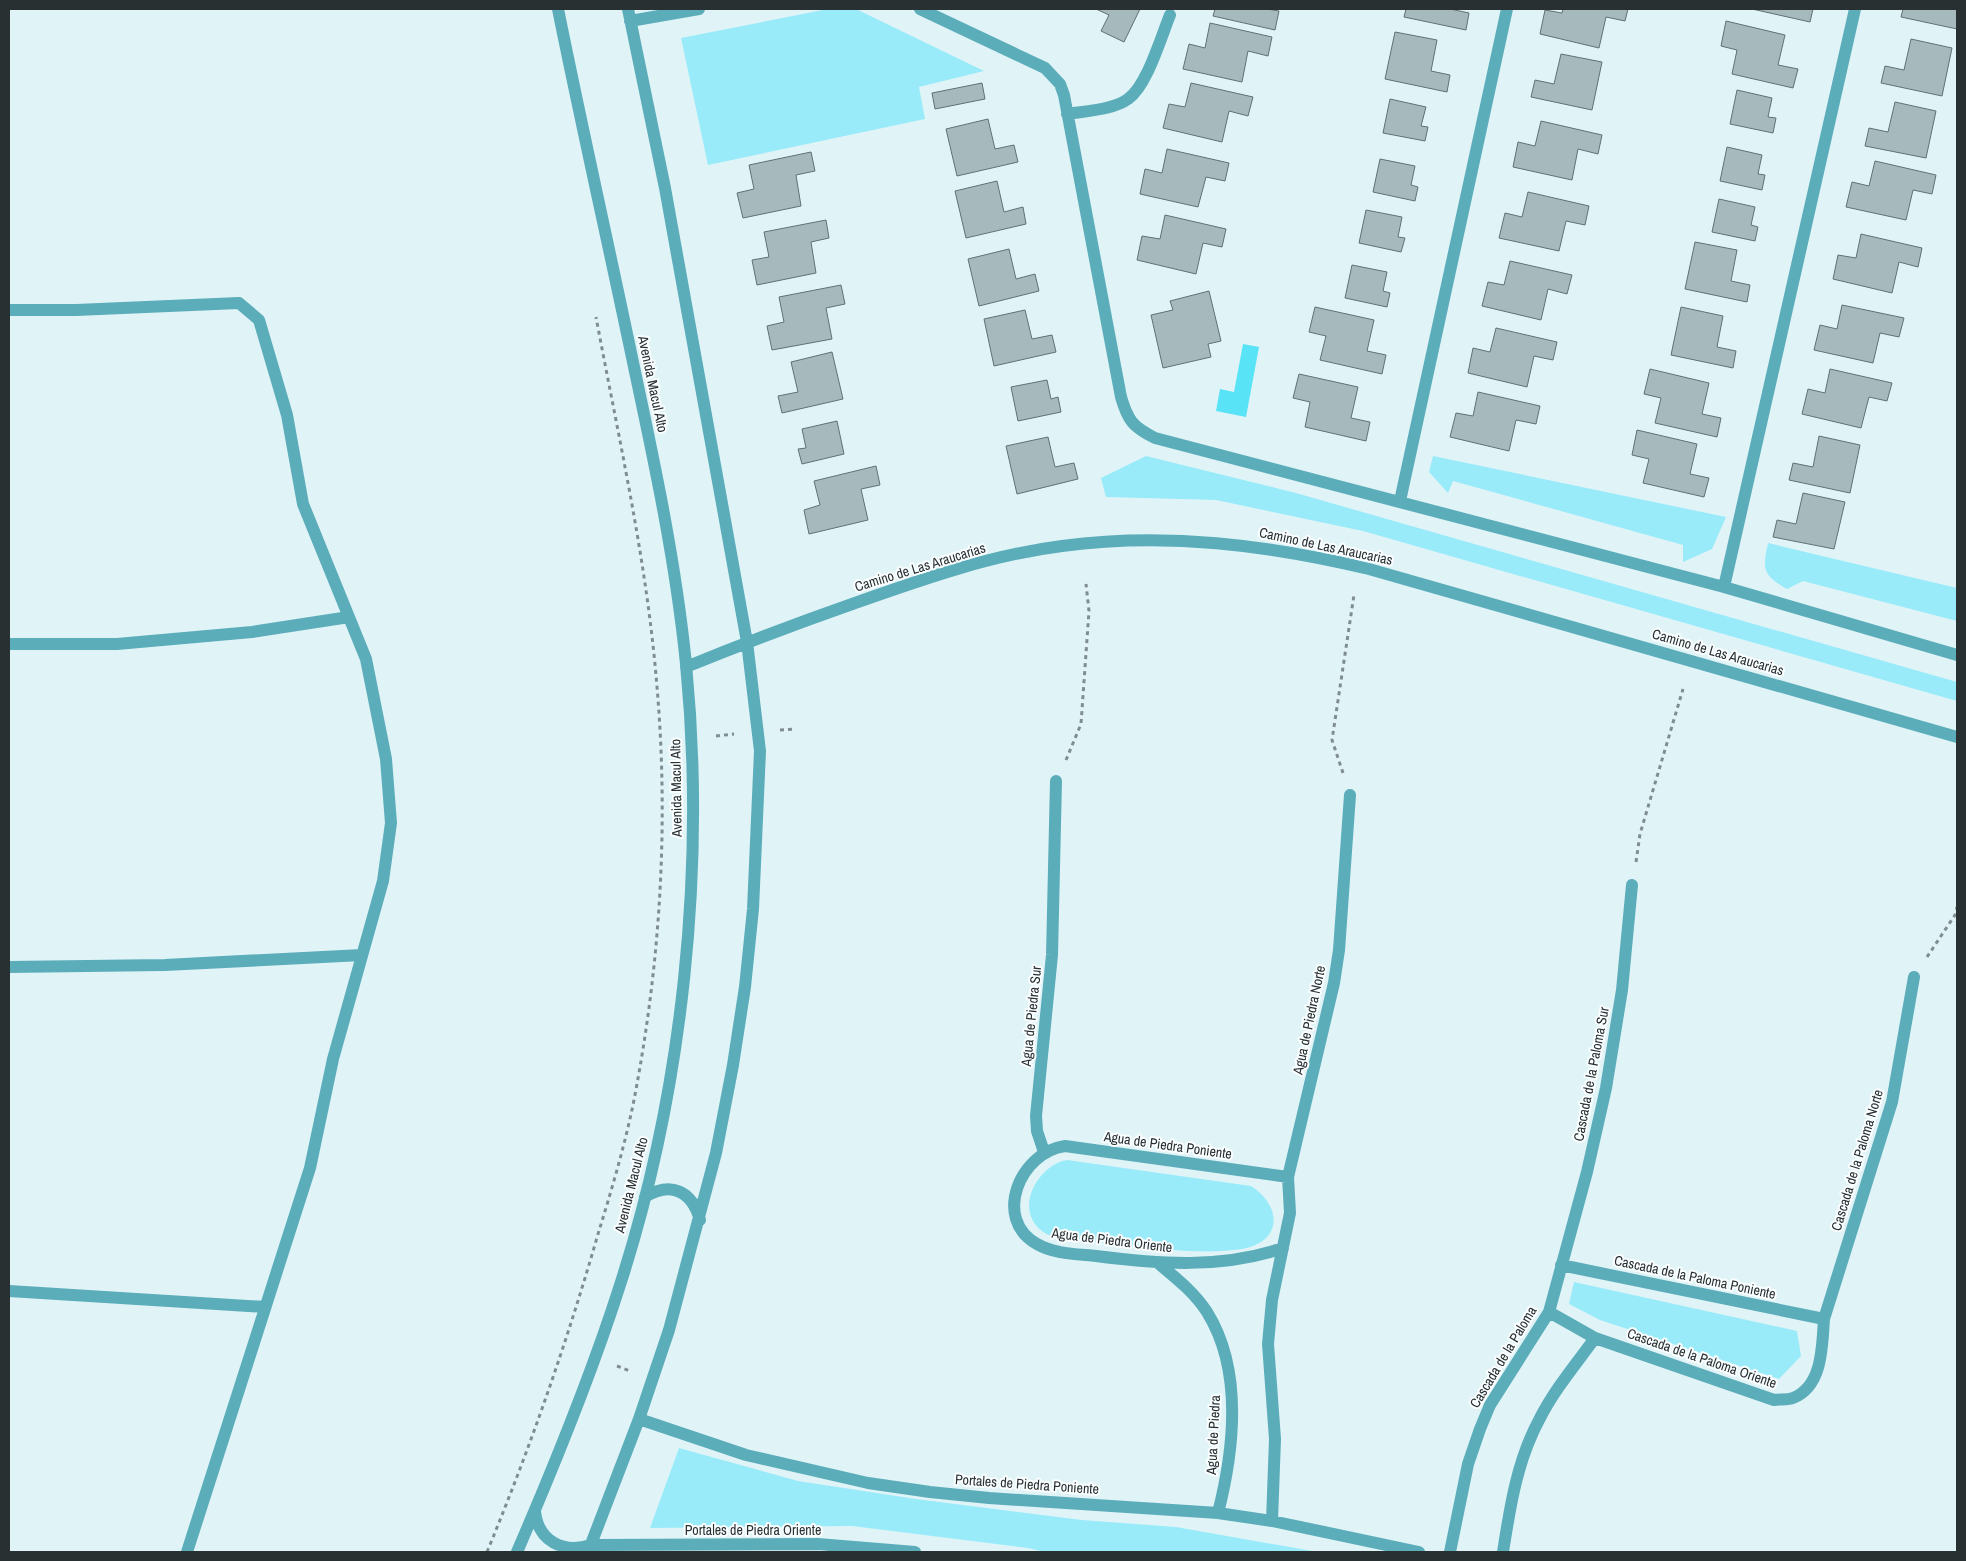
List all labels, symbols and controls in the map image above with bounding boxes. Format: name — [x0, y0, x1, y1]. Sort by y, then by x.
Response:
street label: Avenida Macul Alto — [634, 333, 672, 434]
street label: Camino de Las Araucarias — [1258, 523, 1395, 569]
street label: Camino de Las Araucarias — [852, 538, 988, 595]
street label: Camino de Las Araucarias — [1650, 625, 1786, 679]
street label: Avenida Macul Alto — [666, 739, 686, 838]
street label: Agua de Piedra Norte — [1288, 964, 1329, 1077]
street label: Agua de Piedra Sur — [1017, 965, 1045, 1068]
street label: Cascada de la Paloma Sur — [1569, 1005, 1613, 1143]
street label: Cascada de la Paloma Norte — [1827, 1087, 1887, 1233]
street label: Agua de Piedra Poniente — [1102, 1127, 1233, 1163]
street label: Avenida Macul Alto — [610, 1135, 652, 1236]
street label: Agua de Piedra Oriente — [1050, 1224, 1173, 1256]
street label: Cascada de la Paloma Poniente — [1613, 1251, 1777, 1303]
street label: Cascada de la Paloma — [1466, 1302, 1541, 1411]
street label: Cascada de la Paloma Oriente — [1625, 1324, 1779, 1392]
street label: Agua de Piedra — [1202, 1394, 1224, 1476]
street label: Portales de Piedra Poniente — [954, 1470, 1100, 1498]
street label: Portales de Piedra Oriente — [685, 1521, 821, 1539]

